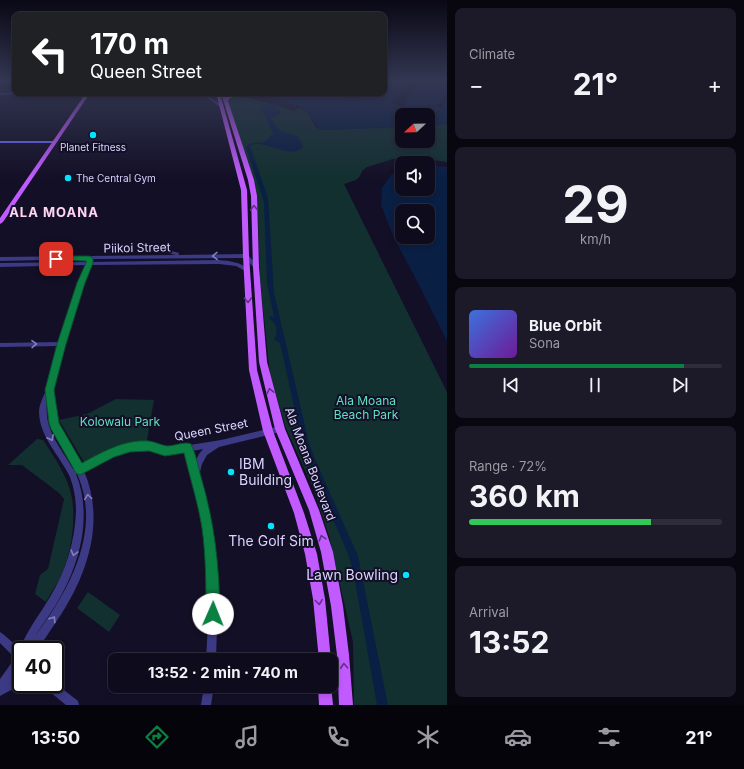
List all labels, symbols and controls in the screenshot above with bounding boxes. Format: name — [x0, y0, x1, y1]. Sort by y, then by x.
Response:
text: 170 m — [90, 27, 169, 61]
icon: left — [24, 28, 76, 80]
text: Climate — [469, 46, 515, 62]
text: Queen Street — [90, 61, 202, 82]
text: 21° — [573, 66, 618, 102]
text: − — [469, 72, 484, 98]
text: + — [707, 72, 722, 98]
north arrow — [395, 108, 435, 148]
map controls — [395, 108, 435, 244]
marker: Planet Fitness — [88, 130, 98, 140]
place label: Planet Fitness — [60, 141, 126, 153]
button: sound — [395, 156, 435, 196]
place label: The Central Gym — [76, 172, 156, 184]
marker: The Central Gym — [63, 173, 73, 183]
text: 29 — [562, 173, 629, 236]
district label: ALA MOANA — [9, 204, 99, 220]
button: search — [395, 204, 435, 244]
one-way arrow — [250, 205, 258, 211]
text: km/h — [580, 231, 611, 247]
street label: Piikoi Street — [103, 239, 171, 256]
pin — [39, 242, 73, 276]
icon: arrive — [45, 248, 67, 270]
one-way arrow — [212, 252, 218, 260]
one-way arrow — [244, 297, 253, 303]
text: Blue Orbit — [529, 316, 602, 335]
text: Sona — [529, 335, 560, 351]
one-way arrow — [31, 340, 37, 348]
icon: previous — [500, 374, 522, 396]
icon: pause — [584, 374, 606, 396]
icon: next — [669, 374, 691, 396]
one-way arrow — [266, 388, 274, 394]
park label: Ala Moana Beach Park — [334, 393, 399, 422]
street label: Ala Moana Boulevard — [282, 405, 339, 523]
park label: Kolowalu Park — [80, 414, 161, 429]
street label: Queen Street — [173, 415, 249, 444]
one-way arrow — [46, 434, 54, 442]
place label: IBM Building — [239, 455, 292, 488]
text: Range · 72% — [469, 458, 547, 474]
marker: IBM Building — [226, 467, 236, 477]
text: 360 km — [469, 478, 580, 514]
one-way arrow — [84, 494, 93, 500]
marker: The Golf Sim — [266, 521, 276, 531]
place label: The Golf Sim — [228, 532, 314, 549]
one-way arrow — [318, 535, 327, 542]
one-way arrow — [70, 550, 78, 556]
place label: Lawn Bowling — [306, 566, 398, 583]
marker: Lawn Bowling — [401, 570, 411, 580]
position arrow — [192, 593, 234, 635]
one-way arrow — [314, 599, 323, 605]
text: Arrival — [469, 604, 509, 620]
one-way arrow — [48, 616, 56, 623]
text: 13:52 — [469, 624, 549, 660]
speed limit sign: 40 — [12, 641, 64, 693]
text: 13:52 · 2 min · 740 m — [148, 663, 298, 682]
one-way arrow — [339, 663, 348, 669]
icon: directions — [143, 723, 171, 751]
icon: music — [233, 723, 261, 751]
icon: phone — [324, 723, 352, 751]
icon: climate — [414, 723, 442, 751]
icon: car — [504, 723, 532, 751]
icon: filters — [595, 723, 623, 751]
text: 13:50 — [31, 727, 80, 748]
text: 21° — [685, 727, 713, 748]

